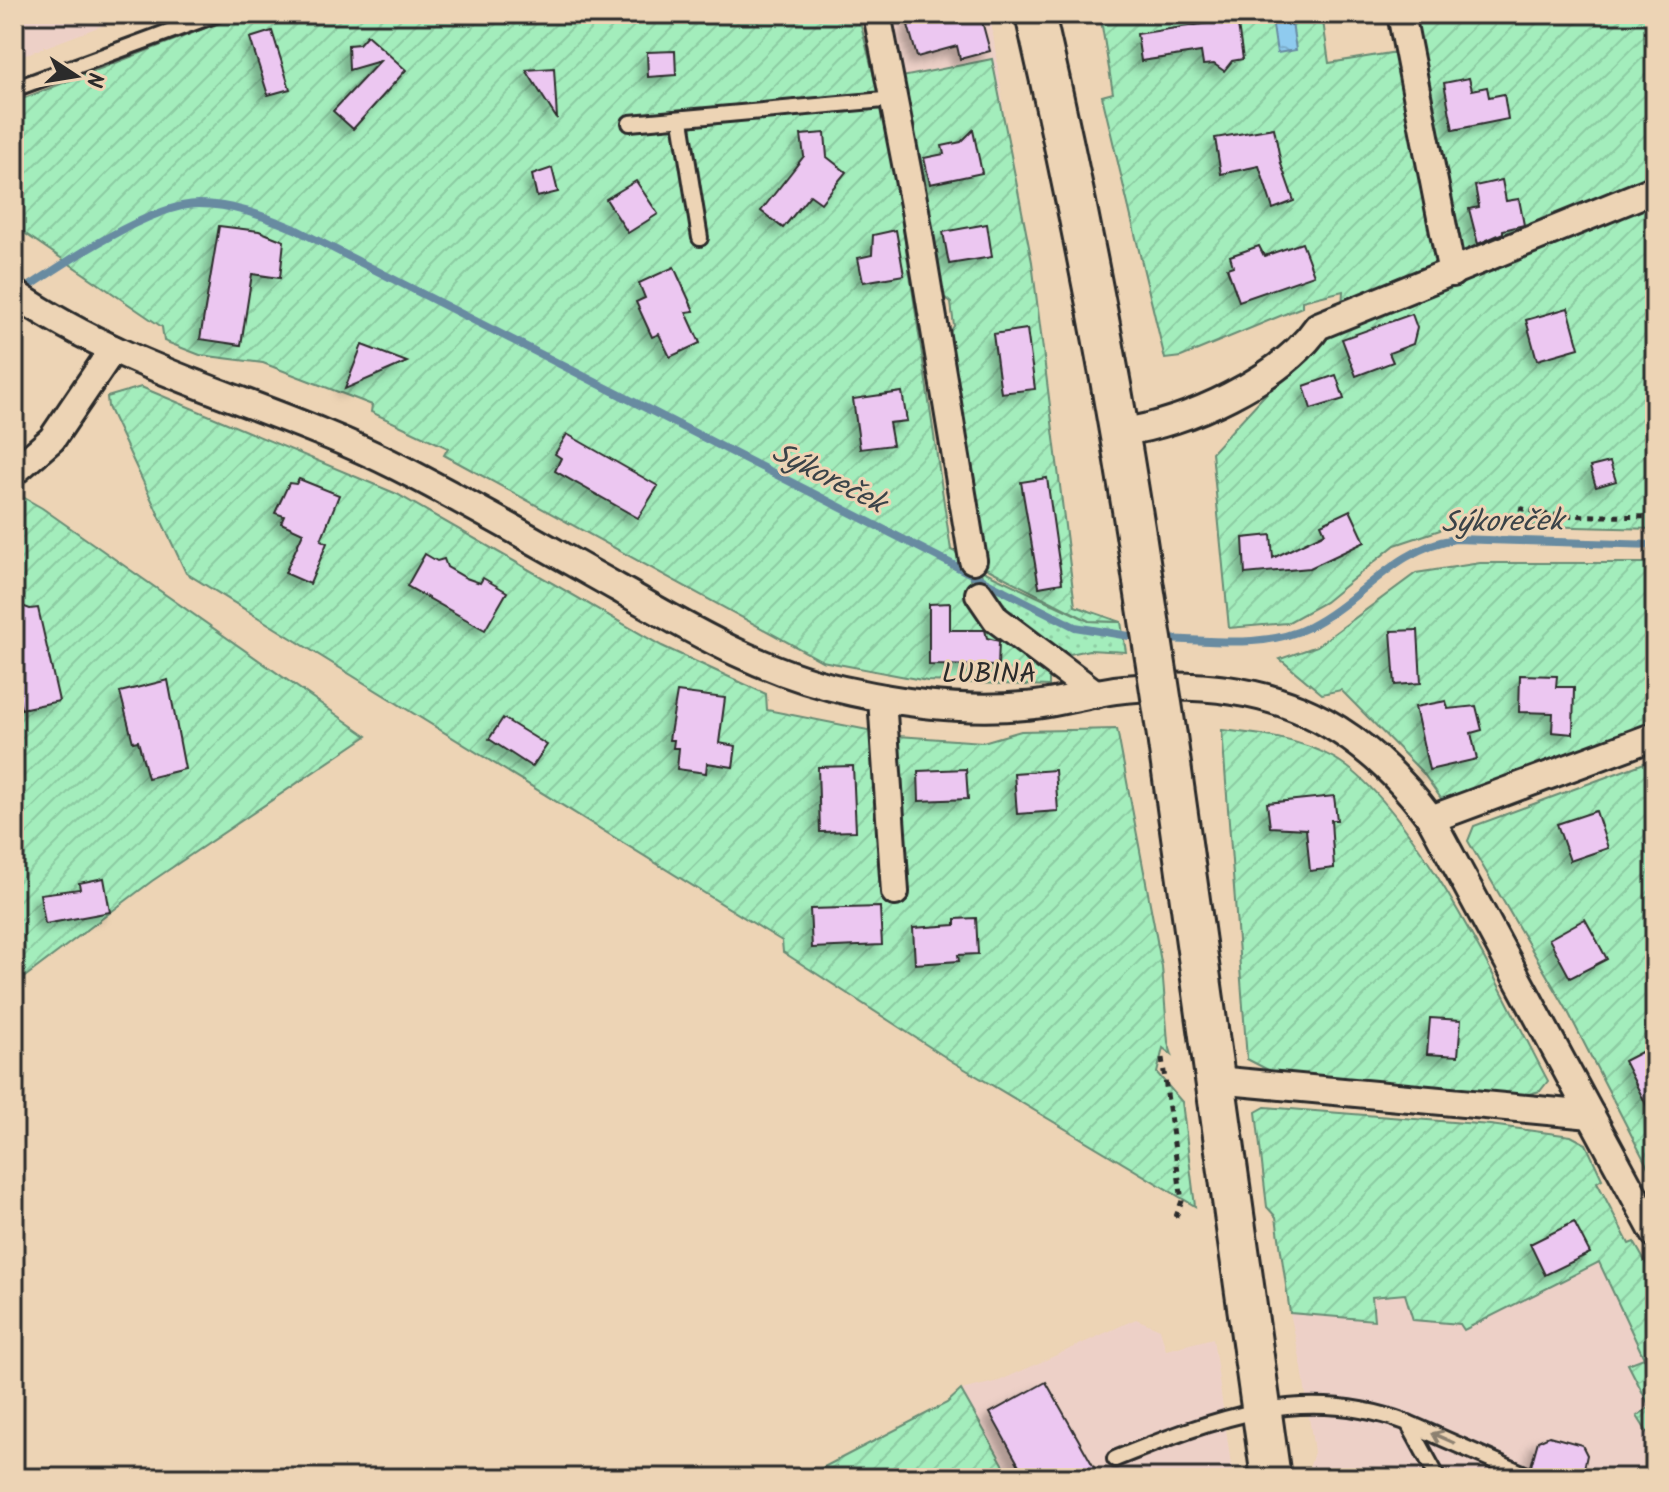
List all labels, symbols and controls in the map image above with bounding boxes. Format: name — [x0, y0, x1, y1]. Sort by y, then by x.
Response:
north arrow — [36, 36, 116, 116]
text: N — [75, 69, 112, 90]
water label: Sýkoreček — [763, 430, 897, 530]
water label: Sýkoreček — [1441, 498, 1567, 548]
street label: LUBINA — [942, 652, 1036, 697]
one-way arrow — [1431, 1430, 1455, 1445]

